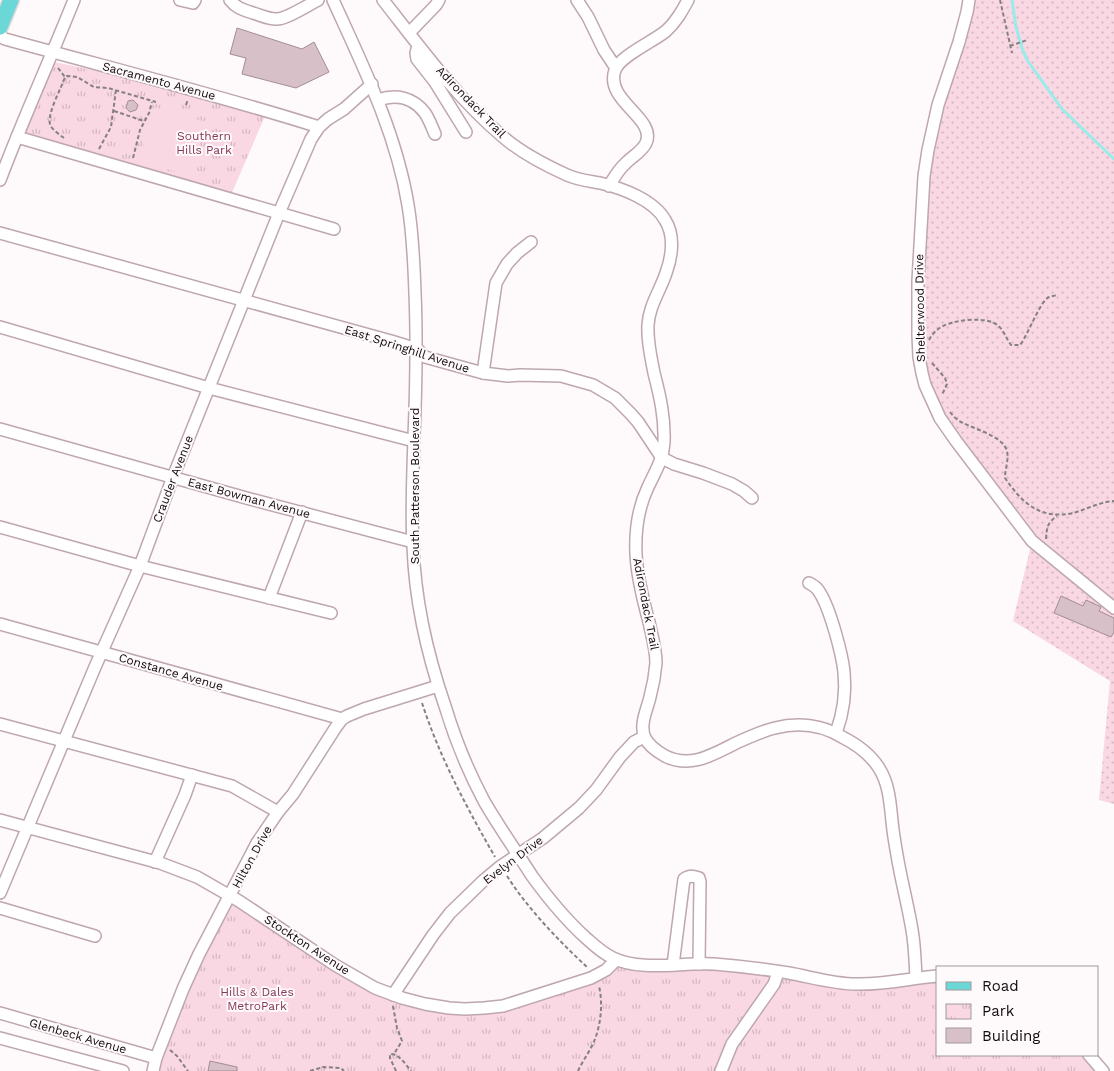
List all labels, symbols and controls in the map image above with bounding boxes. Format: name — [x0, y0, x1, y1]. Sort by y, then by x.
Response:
street label: Sacramento Avenue — [101, 59, 217, 103]
street label: Adirondack Trail — [433, 63, 509, 141]
park label: Southern Hills Park — [176, 129, 232, 157]
street label: Shelterwood Drive — [912, 254, 928, 362]
street label: East Springhill Avenue — [343, 322, 471, 376]
street label: South Patterson Boulevard — [408, 408, 422, 564]
street label: Crauder Avenue — [150, 433, 196, 525]
street label: East Bowman Avenue — [186, 475, 312, 521]
street label: Adirondack Trail — [630, 557, 662, 652]
street label: Constance Avenue — [117, 650, 225, 694]
street label: Hilton Drive — [229, 823, 275, 891]
street label: Evelyn Drive — [480, 833, 546, 887]
street label: Stockton Avenue — [262, 912, 352, 978]
legend — [936, 966, 1099, 1056]
text: Road — [982, 977, 1019, 995]
park label: Hills & Dales MetroPark — [220, 985, 294, 1013]
text: Park — [982, 1002, 1015, 1020]
street label: Glenbeck Avenue — [28, 1015, 128, 1057]
text: Building — [982, 1027, 1040, 1045]

